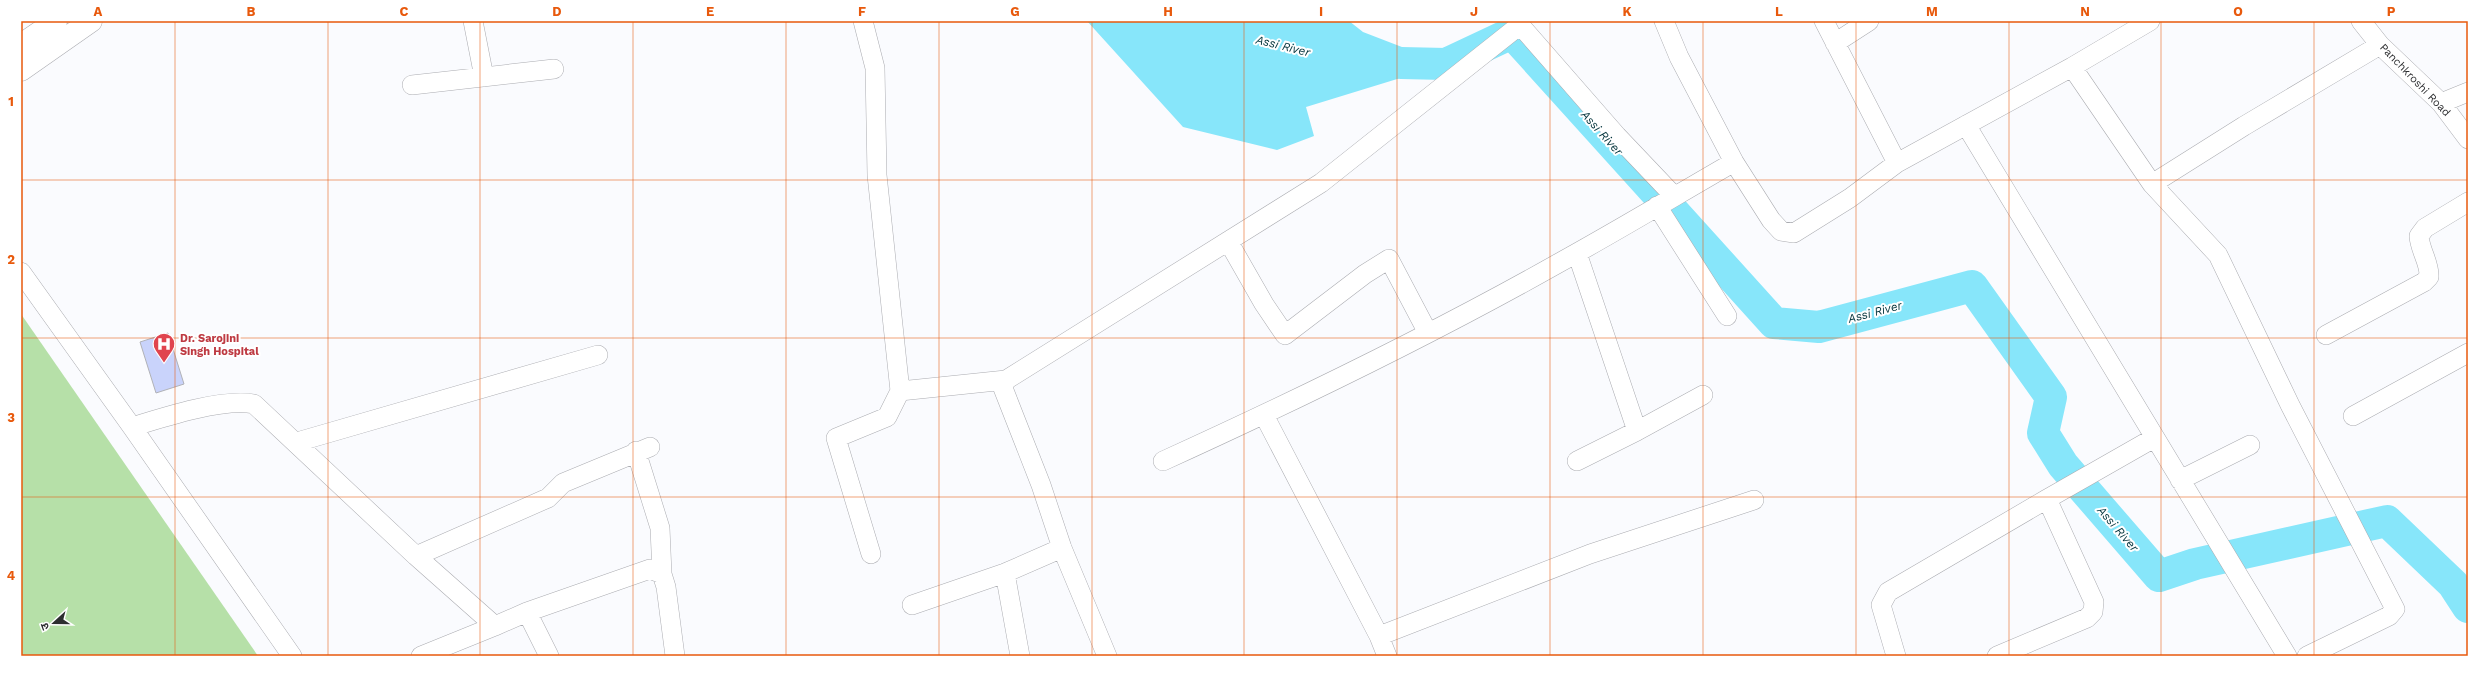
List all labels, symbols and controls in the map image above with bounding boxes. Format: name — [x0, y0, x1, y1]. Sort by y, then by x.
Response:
text: A — [94, 4, 103, 19]
text: B — [247, 4, 256, 19]
text: C — [400, 4, 409, 19]
text: D — [552, 4, 562, 19]
text: E — [706, 4, 714, 19]
text: F — [858, 4, 866, 19]
text: G — [1010, 4, 1020, 19]
text: H — [1163, 4, 1173, 19]
text: I — [1319, 4, 1323, 19]
text: J — [1470, 4, 1478, 19]
text: K — [1622, 4, 1632, 19]
text: L — [1775, 4, 1783, 19]
text: M — [1926, 4, 1938, 19]
text: N — [2080, 4, 2090, 19]
text: O — [2233, 4, 2243, 19]
text: P — [2387, 4, 2396, 19]
water label: Assi River — [1253, 32, 1313, 60]
street label: Panchkroshi Road — [2377, 41, 2453, 119]
text: 1 — [8, 94, 14, 109]
water label: Assi River — [1578, 107, 1627, 159]
text: 2 — [7, 252, 15, 267]
water label: Assi River — [1845, 298, 1905, 326]
hospital icon: Dr. Sarojini Singh Hospital — [151, 331, 177, 364]
place label: Dr. Sarojini Singh Hospital — [180, 332, 259, 358]
text: 3 — [7, 410, 15, 425]
water label: Assi River — [2094, 503, 2142, 556]
text: 4 — [7, 568, 16, 583]
north arrow — [34, 603, 74, 643]
text: उ — [38, 621, 52, 632]

